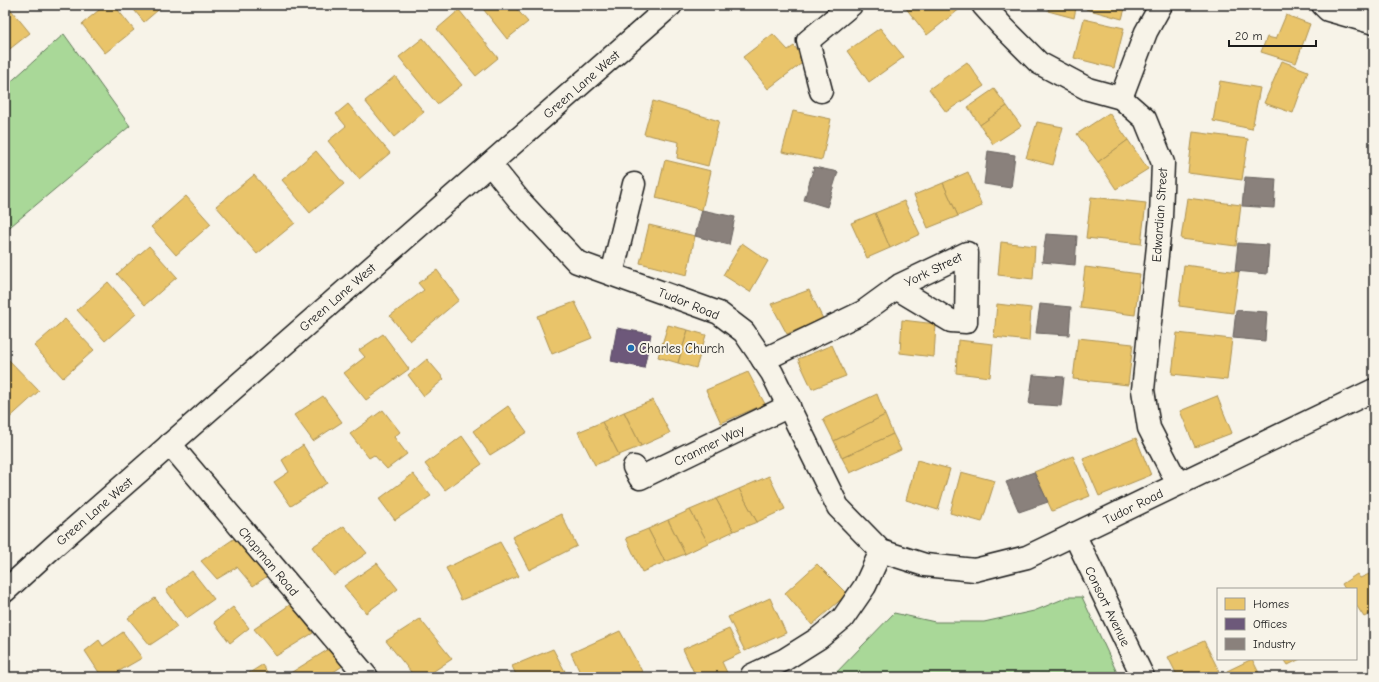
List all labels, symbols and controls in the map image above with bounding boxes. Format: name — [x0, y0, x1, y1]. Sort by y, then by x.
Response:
scale bar — [1229, 22, 1316, 48]
text: 20 m — [1235, 29, 1263, 43]
street label: Green Lane West — [540, 46, 623, 121]
street label: Edwardian Street — [1149, 166, 1170, 263]
street label: York Street — [902, 249, 966, 290]
street label: Green Lane West — [296, 259, 379, 334]
street label: Tudor Road — [656, 284, 722, 323]
place label: Charles Church — [639, 341, 725, 356]
marker: Charles Church — [626, 343, 636, 353]
street label: Cranmer Way — [672, 422, 747, 469]
street label: Green Lane West — [53, 473, 136, 548]
street label: Tudor Road — [1101, 486, 1166, 527]
street label: Chapman Road — [235, 524, 302, 599]
street label: Consort Avenue — [1082, 564, 1134, 649]
legend — [1217, 588, 1357, 660]
text: Homes — [1253, 597, 1289, 611]
text: Offices — [1253, 617, 1287, 631]
text: Industry — [1253, 637, 1296, 651]

